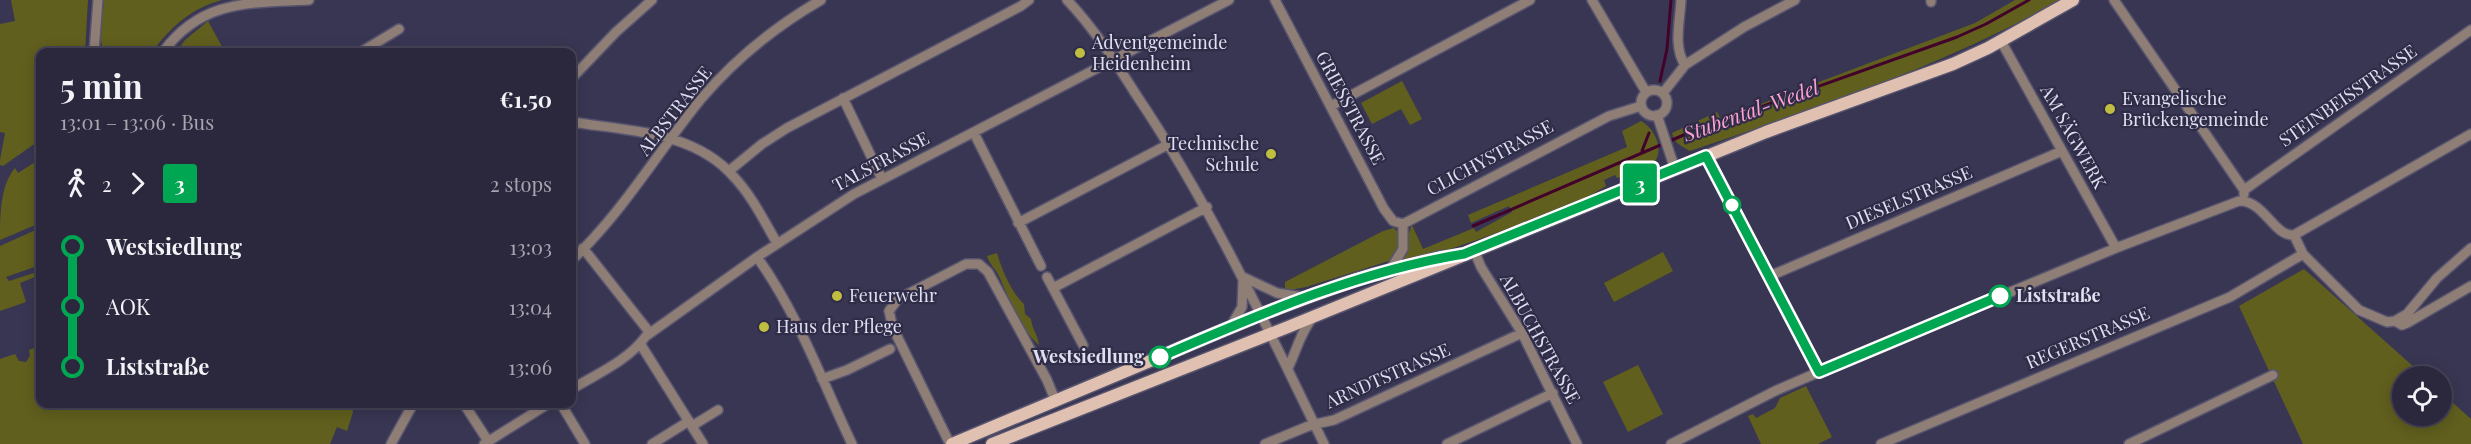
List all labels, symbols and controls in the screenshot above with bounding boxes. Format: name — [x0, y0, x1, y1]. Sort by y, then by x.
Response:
place label: Adventgemeinde Heidenheim — [1091, 30, 1227, 75]
street label: STEINBEISSTRASSE — [2274, 39, 2421, 152]
marker: Adventgemeinde Heidenheim — [1073, 46, 1087, 60]
street label: GRIESSTRASSE — [1311, 47, 1391, 169]
street label: ALBSTRASSE — [631, 61, 717, 161]
text: 5 min — [60, 63, 143, 107]
water label: Stubental-Wedel — [1678, 72, 1824, 147]
street label: AM SÄGWERK — [2035, 79, 2112, 193]
text: €1.50 — [500, 84, 552, 114]
place label: Evangelische Brückengemeinde — [2122, 86, 2269, 131]
marker: Evangelische Brückengemeinde — [2103, 102, 2117, 116]
text: 13:01 – 13:06 · Bus — [60, 108, 214, 135]
street label: CLICHYSTRASSE — [1422, 114, 1557, 201]
street label: TALSTRASSE — [828, 126, 933, 197]
place label: Technische Schule — [1168, 131, 1259, 176]
marker: Technische Schule — [1264, 147, 1278, 161]
street label: DIESELSTRASSE — [1842, 160, 1976, 235]
line badge: 3 — [1620, 164, 1660, 202]
icon: walk — [60, 167, 93, 200]
icon: forward — [121, 167, 154, 200]
text: 3 — [175, 169, 185, 197]
text: 3 — [1635, 169, 1645, 197]
text: 2 — [102, 170, 112, 197]
text: 2 stops — [490, 170, 552, 197]
unlabelled marker — [1723, 196, 1741, 214]
text: Westsiedlung — [106, 231, 242, 261]
text: 13:03 — [510, 233, 552, 260]
street label: ALBUCHSTRASSE — [1495, 268, 1587, 408]
place label: Feuerwehr — [849, 283, 937, 307]
place label: Liststraße — [2016, 283, 2101, 307]
marker: Liststraße — [1989, 285, 2011, 307]
marker: Feuerwehr — [830, 289, 844, 303]
text: AOK — [106, 291, 150, 321]
text: 13:04 — [509, 293, 552, 320]
street label: REGERSTRASSE — [2022, 300, 2153, 374]
place label: Haus der Pflege — [776, 314, 902, 338]
marker: Haus der Pflege — [757, 320, 771, 334]
street label: ARNDTSTRASSE — [1321, 337, 1454, 414]
place label: Westsiedlung — [1032, 344, 1144, 368]
marker: Westsiedlung — [1149, 346, 1171, 368]
text: Liststraße — [106, 351, 209, 381]
text: 13:06 — [508, 353, 552, 380]
map controls — [2392, 366, 2452, 426]
button: locate — [2392, 366, 2452, 426]

